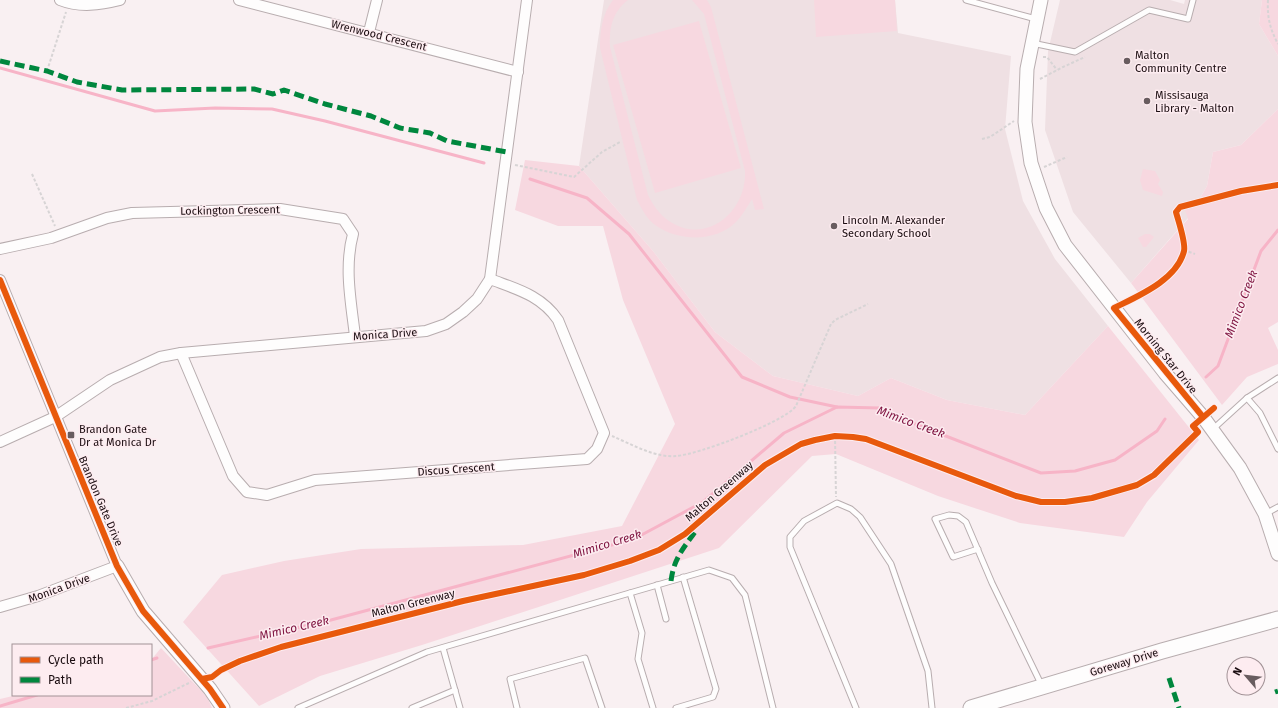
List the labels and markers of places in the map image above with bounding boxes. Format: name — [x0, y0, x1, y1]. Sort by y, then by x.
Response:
place label: Malton Community Centre — [1135, 49, 1227, 75]
marker: Malton Community Centre — [1122, 56, 1132, 66]
place label: Missisauga Library - Malton — [1155, 89, 1234, 115]
marker: Missisauga Library - Malton — [1142, 96, 1152, 106]
place label: Lincoln M. Alexander Secondary School — [842, 214, 946, 240]
marker: Lincoln M. Alexander Secondary School — [829, 221, 839, 231]
place label: Brandon Gate Dr at Monica Dr — [79, 423, 157, 449]
marker: Brandon Gate Dr at Monica Dr — [66, 430, 76, 440]

